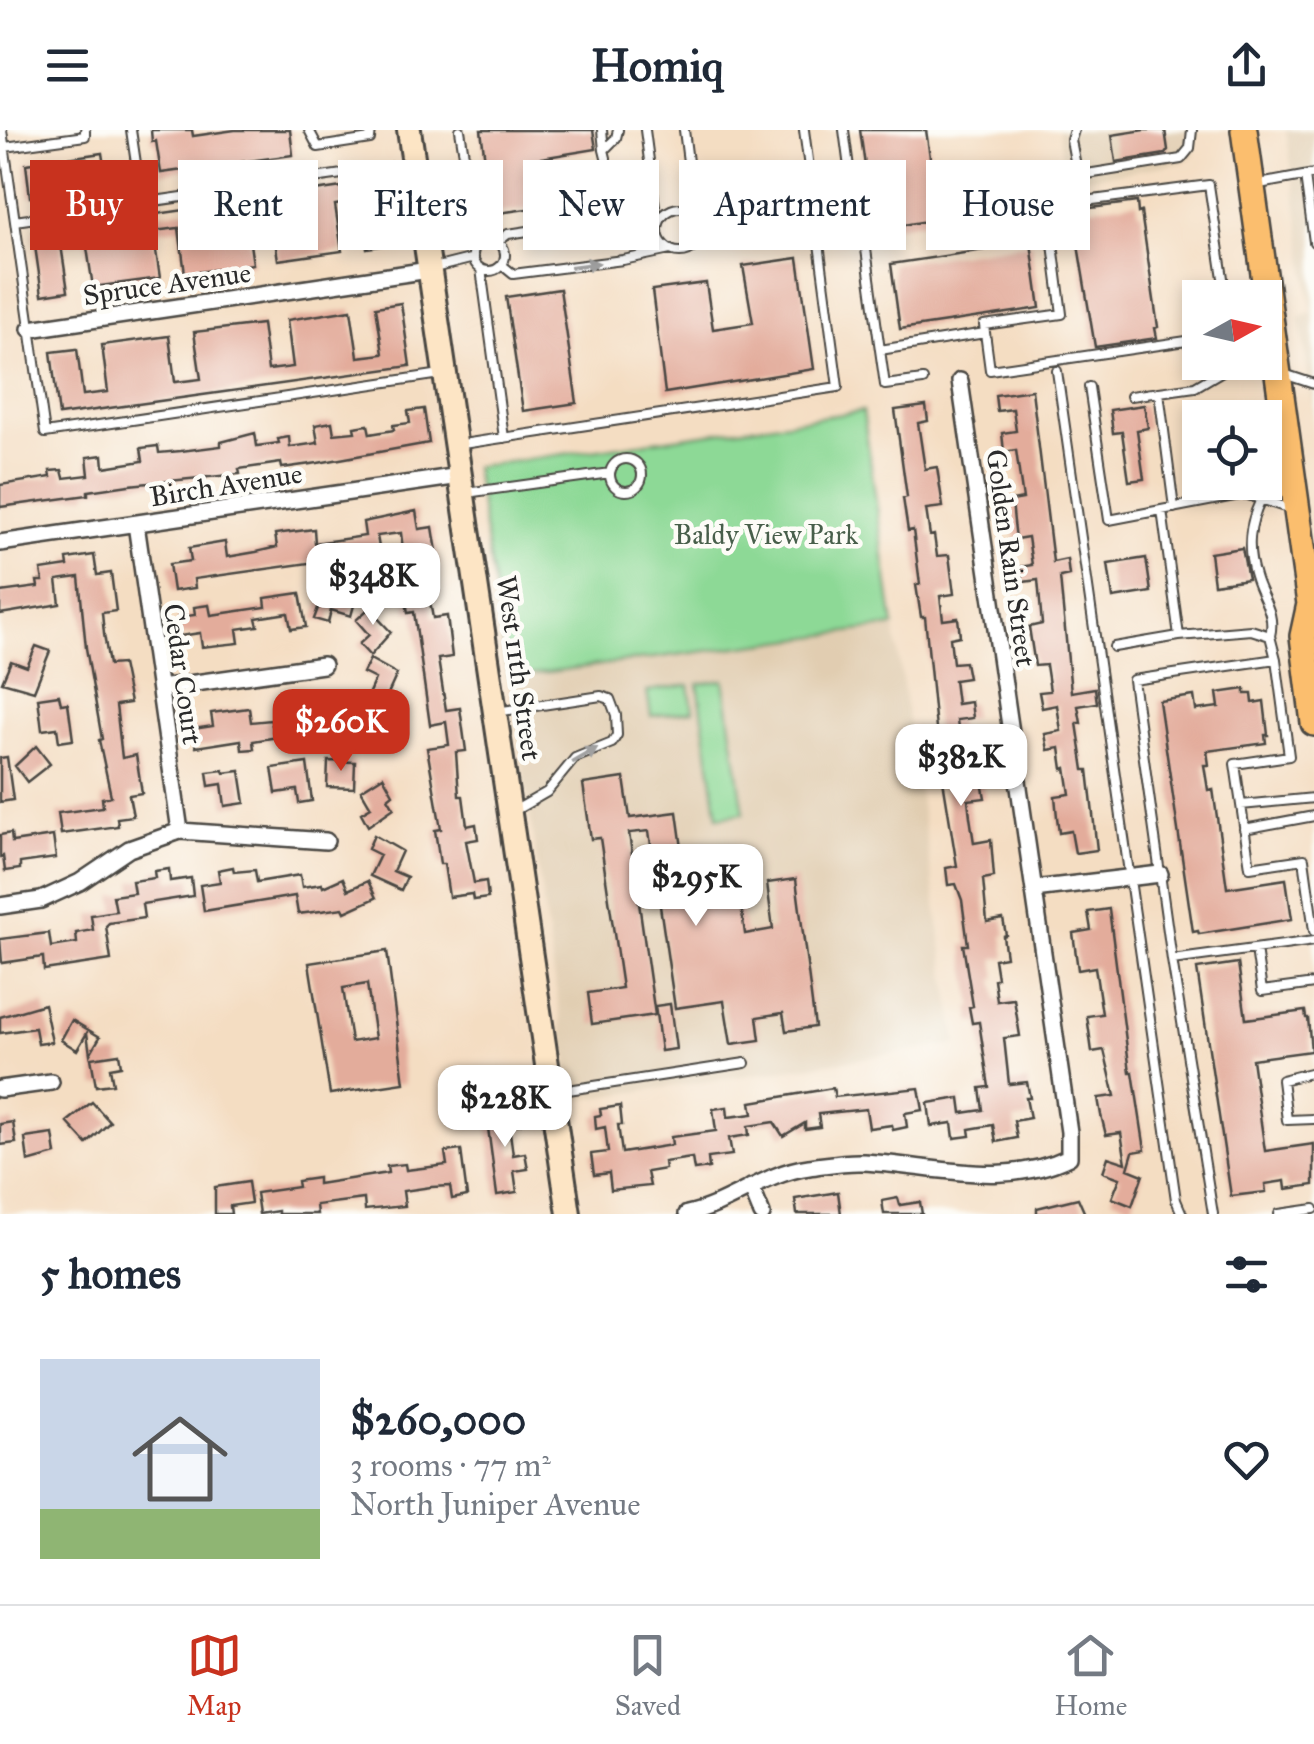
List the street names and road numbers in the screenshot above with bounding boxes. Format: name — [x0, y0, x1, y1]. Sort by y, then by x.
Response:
street label: Spruce Avenue — [81, 255, 253, 313]
street label: Golden Rain Street — [978, 447, 1044, 669]
street label: Birch Avenue — [147, 456, 305, 514]
street label: West 11th Street — [489, 573, 549, 763]
street label: Cedar Court — [156, 601, 210, 747]

